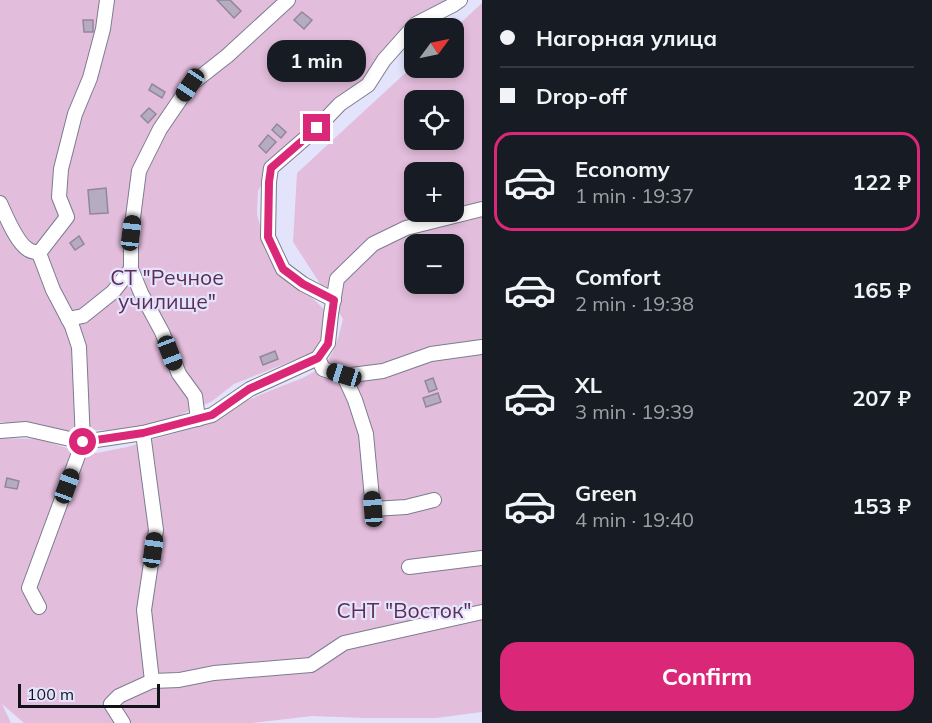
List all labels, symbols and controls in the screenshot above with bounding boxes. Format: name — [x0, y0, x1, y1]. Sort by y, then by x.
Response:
north arrow — [404, 18, 464, 78]
map controls — [404, 18, 464, 294]
text: Нагорная улица — [536, 24, 717, 52]
callout: 1 min — [268, 41, 366, 83]
text: 1 min — [290, 48, 343, 73]
car — [172, 65, 208, 105]
text: Drop-off — [536, 82, 627, 110]
button: locate — [404, 90, 464, 150]
route end — [303, 114, 330, 141]
icon: car — [503, 155, 557, 209]
text: Economy — [575, 155, 670, 183]
button: + — [404, 162, 464, 222]
text: 122 ₽ — [852, 168, 911, 196]
text: 1 min · 19:37 — [575, 183, 694, 208]
car — [120, 214, 142, 252]
button: − — [404, 234, 464, 294]
icon: car — [503, 263, 557, 317]
text: Comfort — [575, 263, 661, 291]
park label: СТ "Речное училище" — [110, 264, 224, 314]
text: 165 ₽ — [852, 276, 911, 304]
text: 2 min · 19:38 — [575, 291, 694, 316]
car — [155, 333, 185, 373]
car — [324, 361, 364, 389]
icon: car — [503, 371, 557, 425]
text: XL — [575, 371, 602, 399]
text: 207 ₽ — [852, 384, 911, 412]
text: 3 min · 19:39 — [575, 399, 694, 424]
route start — [69, 428, 96, 455]
car — [52, 466, 82, 506]
icon: car — [503, 479, 557, 533]
text: Green — [575, 479, 637, 507]
car — [363, 490, 383, 528]
text: 153 ₽ — [852, 492, 911, 520]
text: 4 min · 19:40 — [575, 507, 694, 532]
car — [142, 531, 164, 569]
park label: СНТ "Восток" — [336, 597, 472, 623]
button: Confirm — [500, 642, 914, 711]
scale bar — [18, 681, 160, 708]
text: 100 m — [27, 684, 74, 704]

